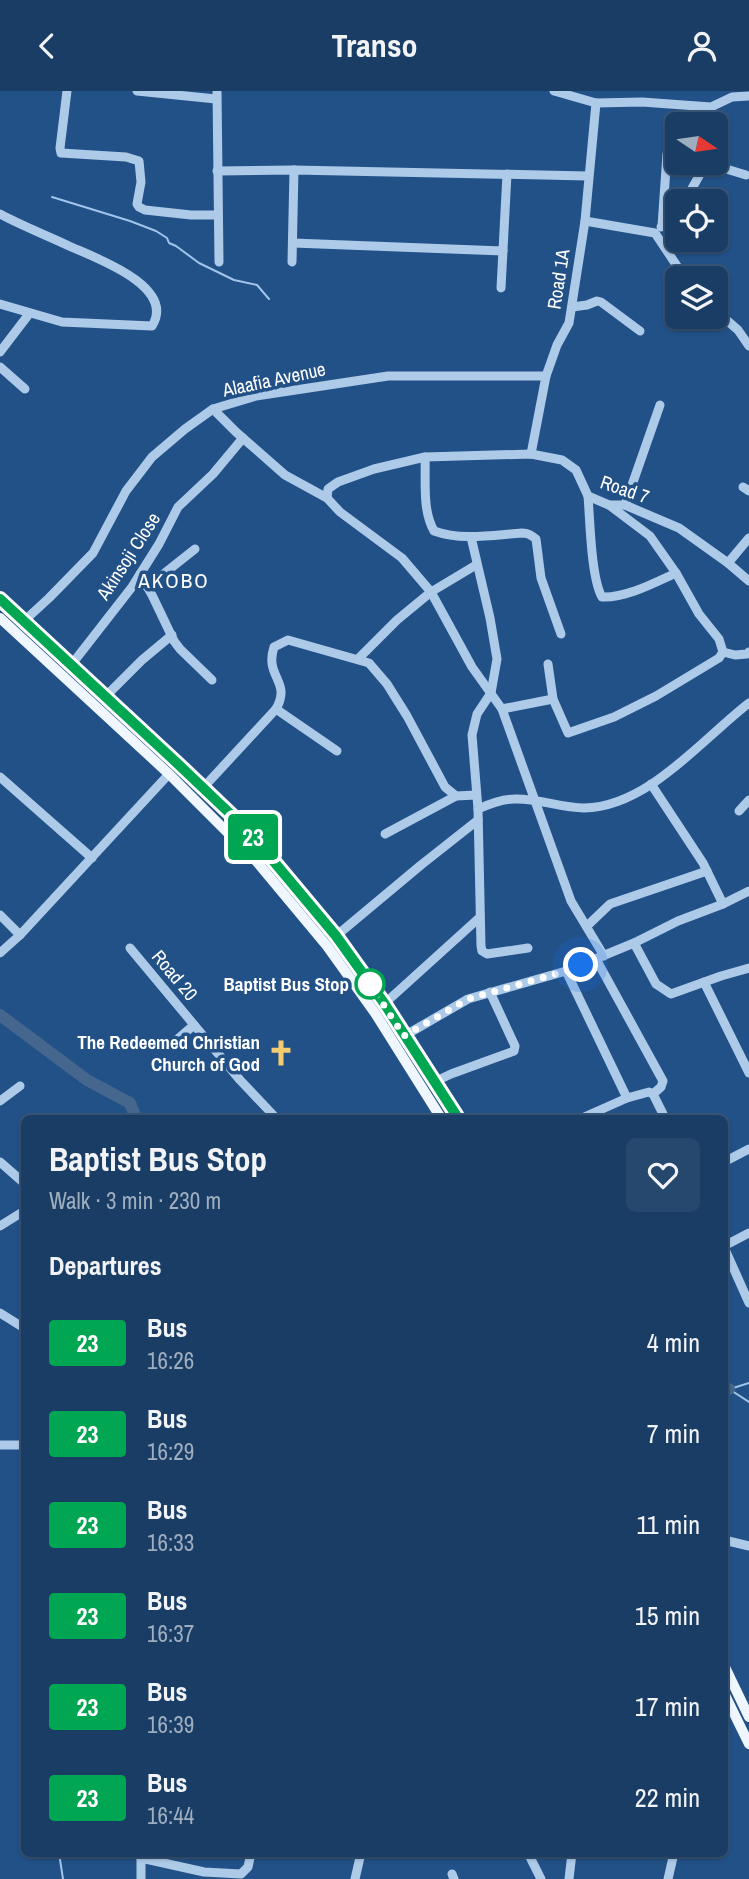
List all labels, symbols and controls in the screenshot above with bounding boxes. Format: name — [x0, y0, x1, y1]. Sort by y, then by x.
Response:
text: Transo — [331, 24, 418, 67]
icon: back — [28, 27, 66, 65]
icon: person — [683, 27, 721, 65]
north arrow — [665, 112, 728, 175]
map controls — [665, 112, 728, 329]
button: locate — [665, 189, 728, 252]
street label: Road 1A — [540, 246, 576, 311]
button: layers — [665, 266, 728, 329]
street label: Alaafia Avenue — [219, 355, 328, 403]
street label: Road 7 — [597, 469, 653, 510]
street label: Akinsoji Close — [89, 507, 166, 606]
district label: AKOBO — [137, 566, 210, 595]
line badge: 23 — [222, 814, 284, 860]
text: 23 — [242, 821, 264, 853]
street label: Road 20 — [146, 944, 204, 1006]
your location — [563, 947, 598, 982]
marker: Baptist Bus Stop — [355, 969, 385, 999]
place label: Baptist Bus Stop — [223, 971, 349, 997]
place label: The Redeemed Christian Church of God — [77, 1029, 260, 1077]
church icon: The Redeemed Christian Church of God — [266, 1038, 296, 1068]
text: Baptist Bus Stop — [49, 1137, 267, 1181]
button: heart — [626, 1138, 700, 1212]
text: Walk · 3 min · 230 m — [49, 1185, 221, 1216]
text: Departures — [49, 1248, 162, 1283]
text: Bus — [147, 1310, 187, 1345]
text: 4 min — [647, 1325, 700, 1360]
text: 23 — [77, 1327, 98, 1359]
text: 16:26 — [147, 1345, 194, 1376]
text: Bus — [147, 1401, 187, 1436]
text: 7 min — [647, 1416, 700, 1451]
text: 23 — [77, 1418, 98, 1450]
text: 16:29 — [147, 1436, 194, 1467]
text: Bus — [147, 1492, 187, 1527]
text: 11 min — [636, 1507, 700, 1542]
text: 23 — [77, 1509, 98, 1541]
text: 16:33 — [147, 1527, 194, 1558]
text: Bus — [147, 1583, 187, 1618]
text: 15 min — [635, 1598, 700, 1633]
text: 23 — [77, 1600, 98, 1632]
text: 16:37 — [147, 1618, 194, 1649]
text: Bus — [147, 1674, 187, 1709]
text: 17 min — [635, 1689, 700, 1724]
text: 23 — [77, 1691, 98, 1723]
text: 16:39 — [147, 1709, 194, 1740]
text: Bus — [147, 1765, 187, 1800]
text: 22 min — [635, 1780, 700, 1815]
text: 23 — [77, 1782, 98, 1814]
text: 16:44 — [147, 1800, 194, 1831]

